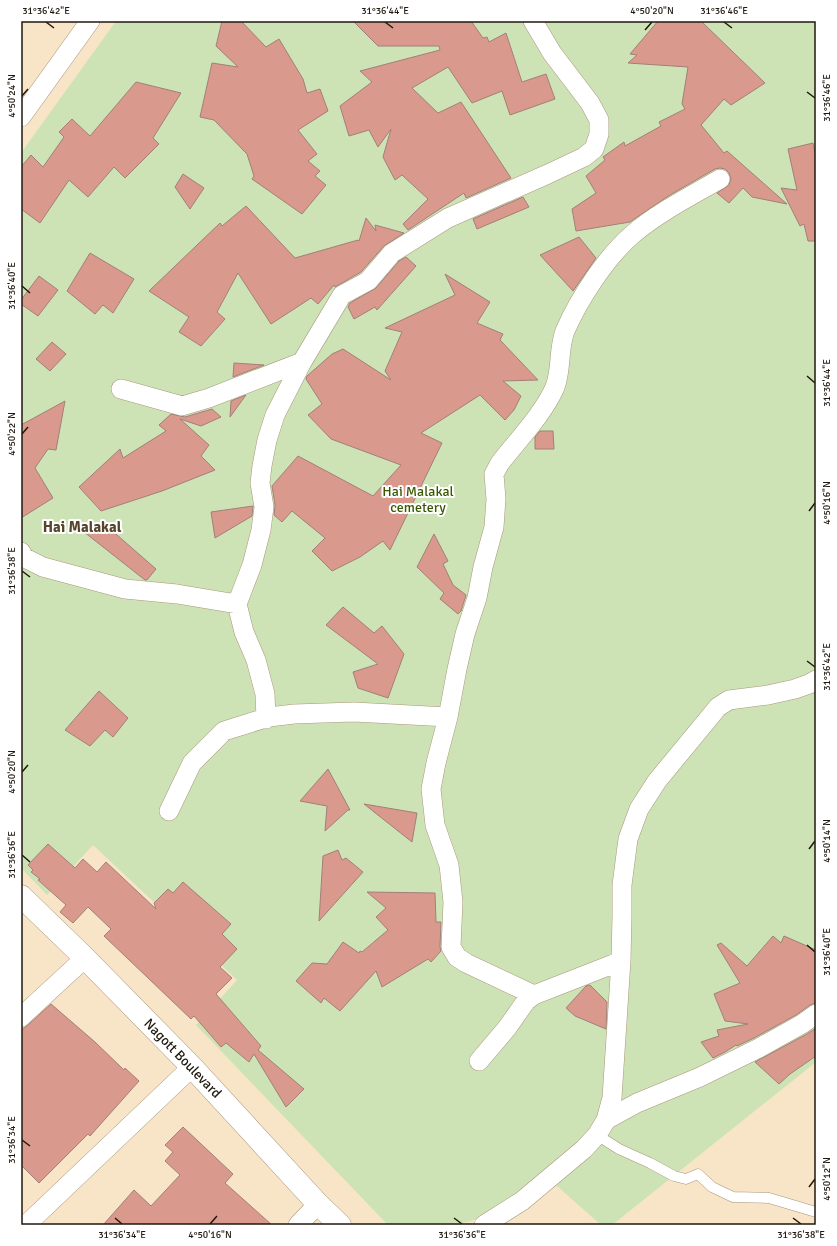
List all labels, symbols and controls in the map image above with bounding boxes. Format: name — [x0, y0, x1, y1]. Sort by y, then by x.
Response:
text: 31°36'42"E — [22, 5, 70, 17]
text: 31°36'44"E — [361, 5, 409, 17]
text: 4°50'20"N — [630, 5, 674, 17]
text: 31°36'46"E — [700, 5, 748, 17]
text: 4°50'24"N — [6, 74, 18, 118]
text: 31°36'46"E — [821, 74, 833, 122]
text: 31°36'40"E — [6, 262, 18, 310]
text: 31°36'44"E — [821, 359, 833, 407]
text: 4°50'22"N — [6, 412, 18, 456]
text: 4°50'16"N — [821, 481, 833, 525]
park label: Hai Malakal cemetery — [382, 483, 454, 516]
district label: Hai Malakal — [43, 518, 122, 536]
text: 31°36'38"E — [6, 547, 18, 595]
text: 31°36'42"E — [821, 643, 833, 691]
text: 4°50'20"N — [6, 750, 18, 794]
text: 4°50'14"N — [821, 819, 833, 863]
text: 31°36'36"E — [6, 831, 18, 879]
text: 31°36'40"E — [821, 928, 833, 976]
street label: Nagott Boulevard — [140, 1015, 225, 1102]
text: 31°36'34"E — [6, 1116, 18, 1164]
text: 4°50'12"N — [821, 1157, 833, 1201]
text: 31°36'34"E — [98, 1229, 146, 1241]
text: 4°50'16"N — [188, 1229, 232, 1241]
text: 31°36'36"E — [438, 1229, 486, 1241]
text: 31°36'38"E — [777, 1229, 825, 1241]

